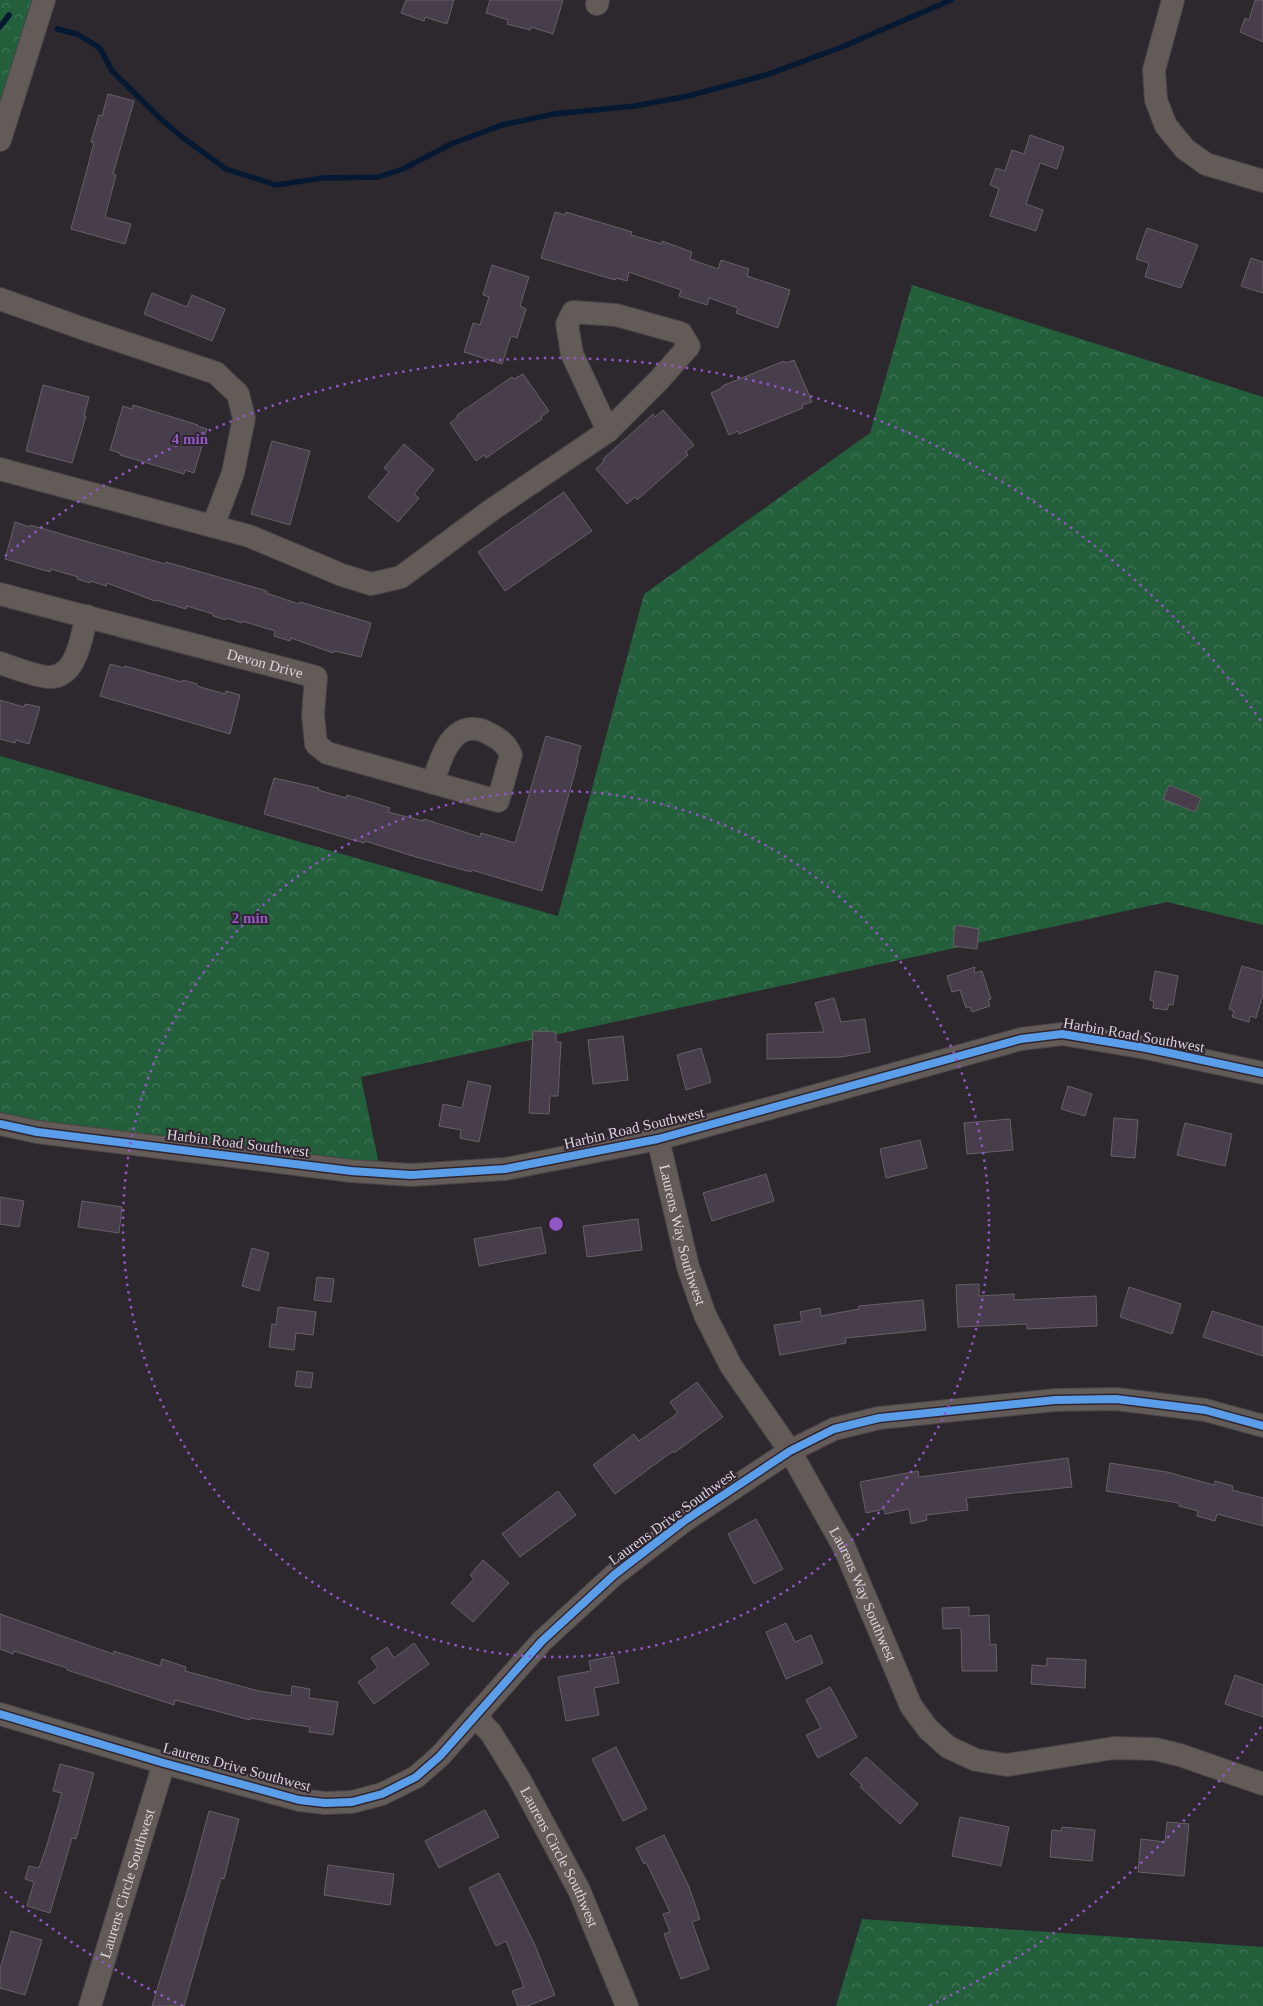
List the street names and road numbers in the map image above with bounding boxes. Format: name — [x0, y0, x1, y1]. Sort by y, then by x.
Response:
street label: Devon Drive — [225, 646, 305, 681]
street label: Harbin Road Southwest — [1062, 1015, 1207, 1055]
street label: Harbin Road Southwest — [562, 1104, 706, 1152]
street label: Harbin Road Southwest — [166, 1126, 311, 1160]
street label: Laurens Way Southwest — [656, 1163, 709, 1308]
street label: Laurens Drive Southwest — [606, 1465, 739, 1568]
street label: Laurens Way Southwest — [826, 1524, 900, 1665]
street label: Laurens Drive Southwest — [161, 1740, 314, 1795]
street label: Laurens Circle Southwest — [517, 1784, 602, 1930]
street label: Laurens Circle Southwest — [97, 1806, 158, 1960]

